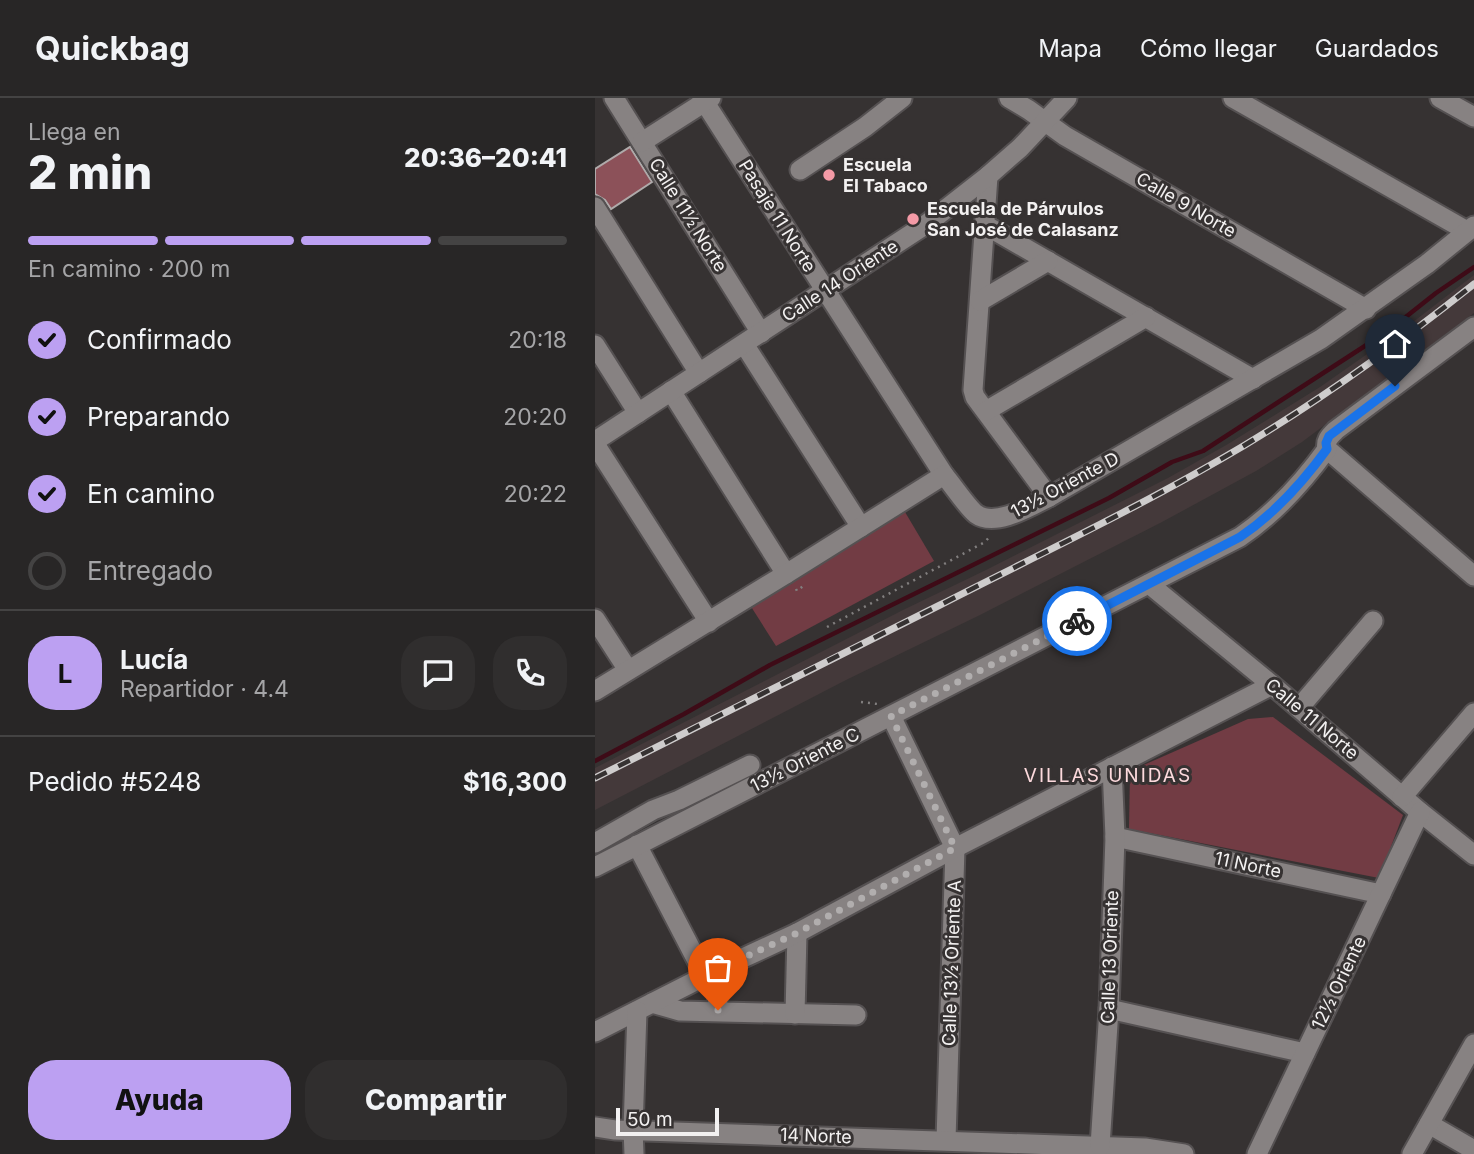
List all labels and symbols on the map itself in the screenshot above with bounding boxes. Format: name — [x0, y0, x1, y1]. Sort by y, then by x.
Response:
street label: Calle 11½ Norte — [645, 154, 732, 275]
place label: Escuela El Tabaco — [843, 154, 928, 196]
street label: Pasaje 11 Norte — [734, 156, 820, 276]
marker: Escuela El Tabaco — [821, 167, 837, 183]
street label: Calle 9 Norte — [1133, 168, 1240, 242]
place label: Escuela de Párvulos San José de Calasanz — [927, 198, 1119, 240]
marker: Escuela de Párvulos San José de Calasanz — [905, 211, 921, 227]
street label: Calle 14 Oriente — [778, 235, 902, 326]
pin — [1365, 314, 1425, 386]
street label: 13½ Oriente D — [1007, 447, 1122, 522]
courier — [1042, 586, 1112, 656]
street label: Calle 11 Norte — [1262, 674, 1363, 764]
street label: 13½ Oriente C — [747, 723, 863, 796]
district label: VILLAS UNIDAS — [1024, 764, 1192, 787]
street label: 11 Norte — [1213, 847, 1283, 882]
street label: Calle 13½ Oriente A — [938, 880, 965, 1046]
street label: Calle 13 Oriente — [1097, 890, 1122, 1024]
street label: 12½ Oriente — [1307, 933, 1370, 1033]
pin — [688, 938, 748, 1010]
scale bar — [616, 1105, 719, 1137]
street label: 14 Norte — [780, 1124, 852, 1147]

